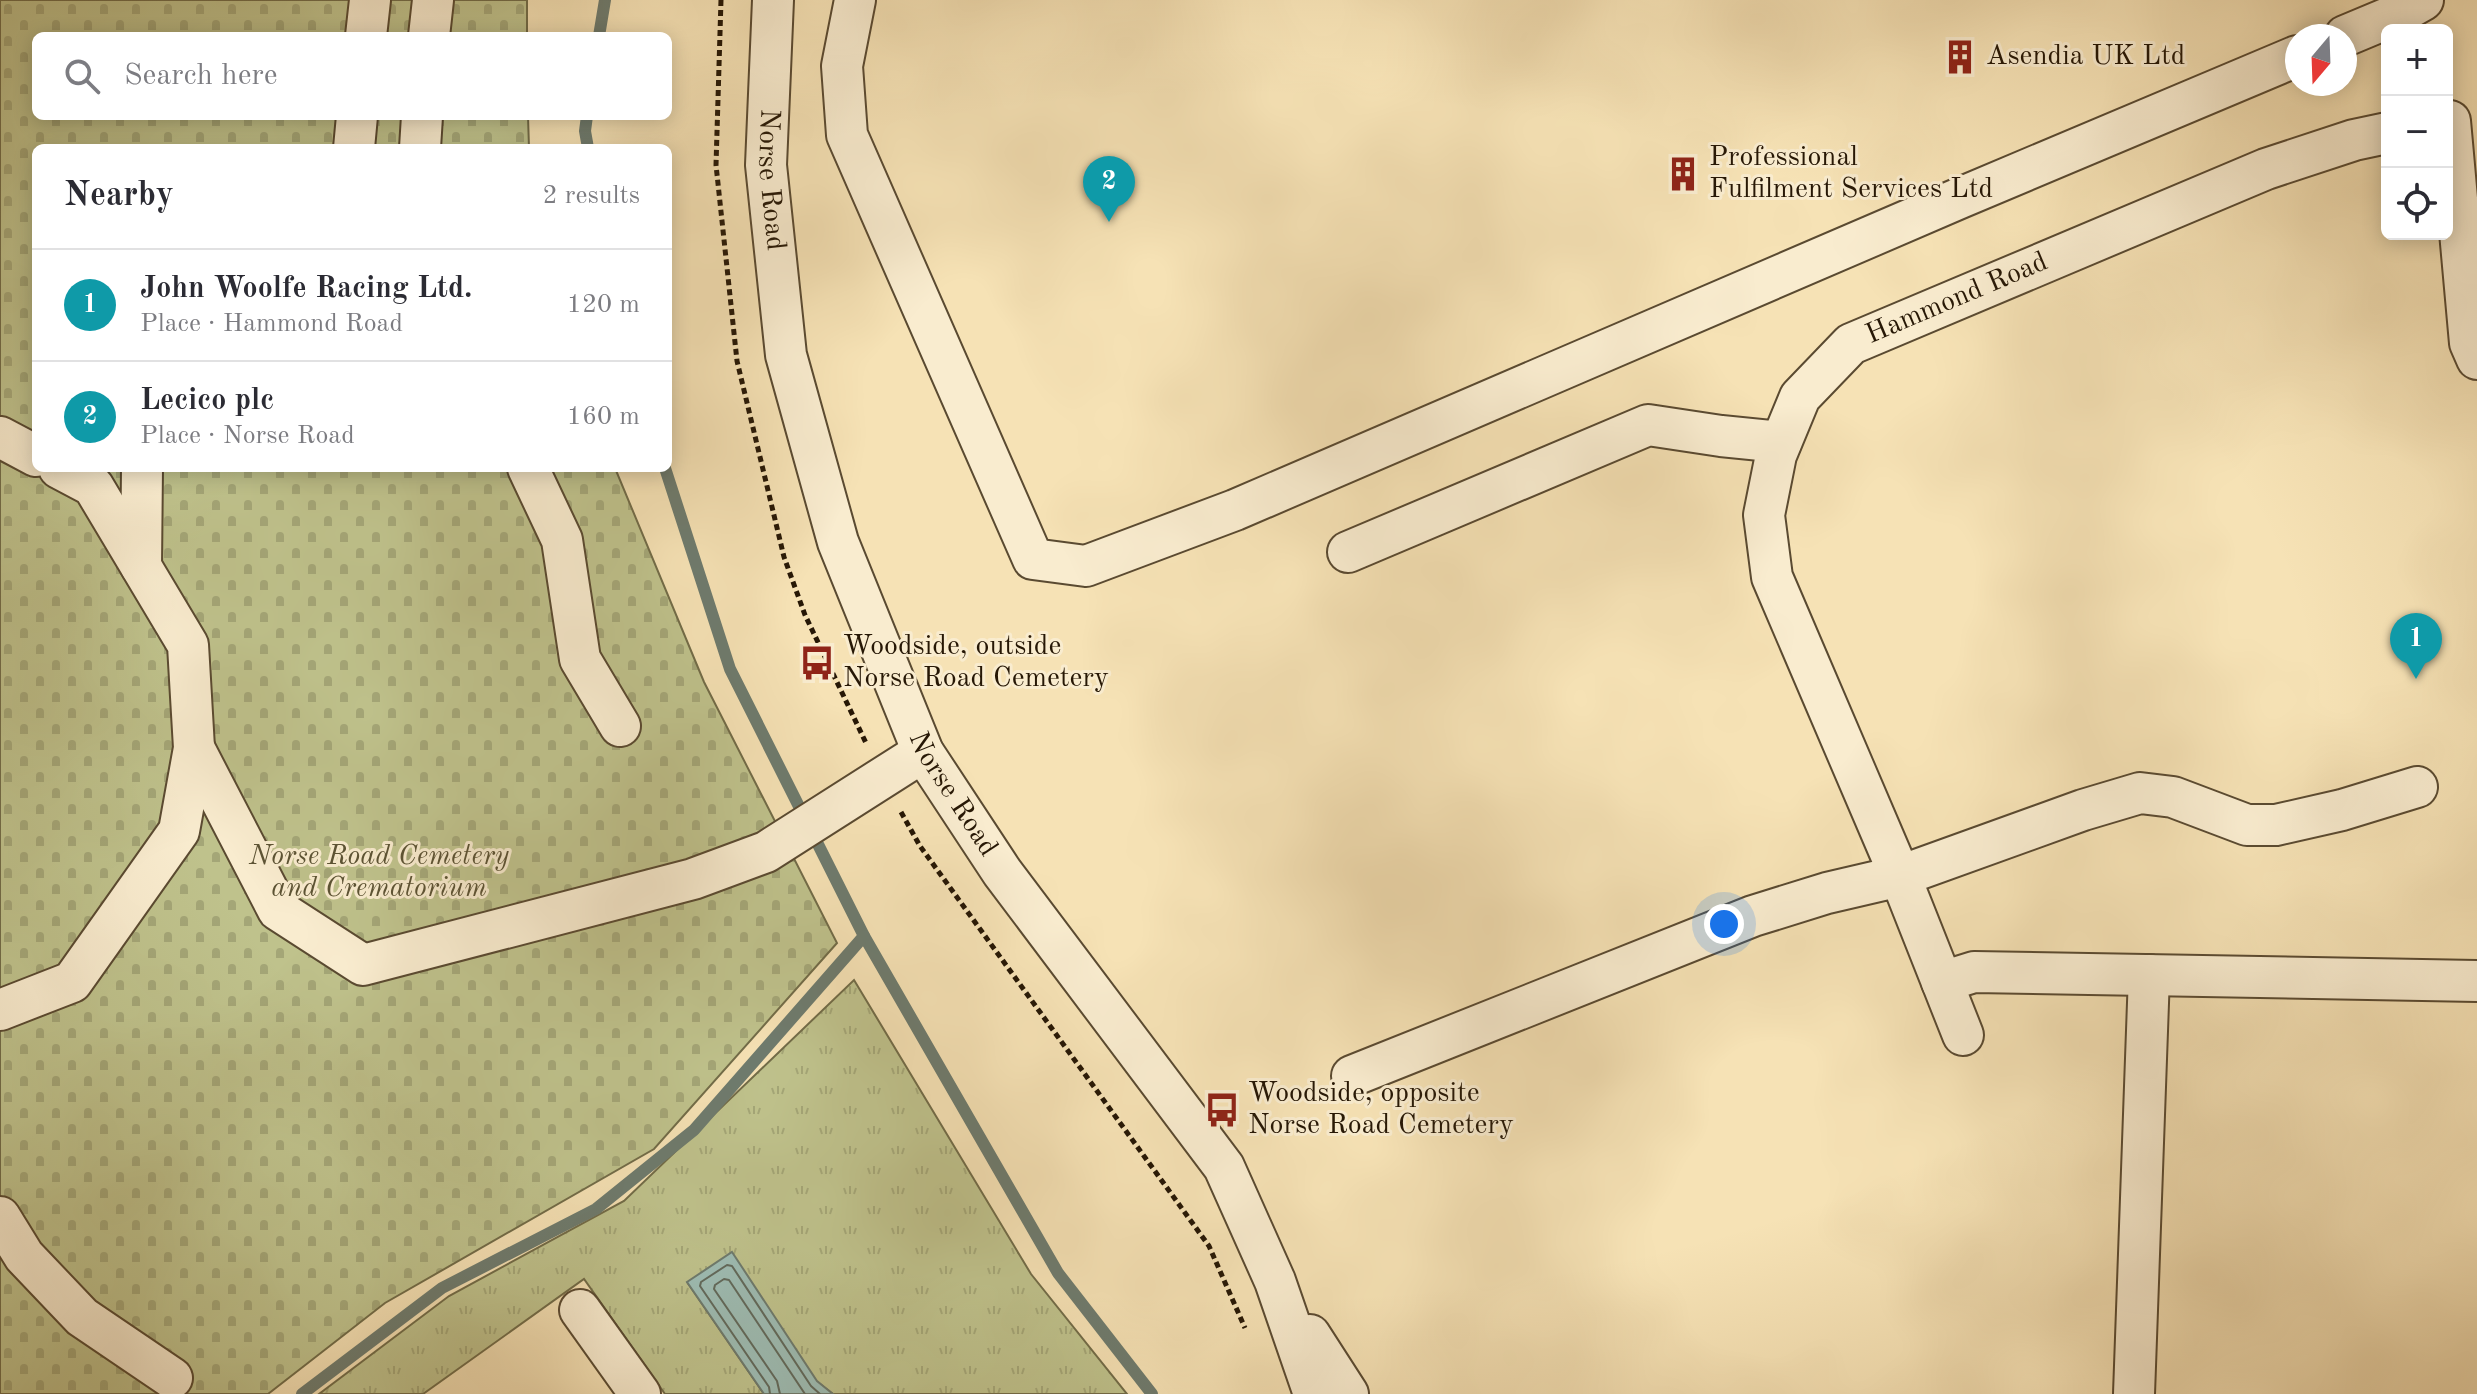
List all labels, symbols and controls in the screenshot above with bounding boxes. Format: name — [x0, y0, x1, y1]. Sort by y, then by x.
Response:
north arrow — [2285, 24, 2357, 96]
map controls — [2381, 24, 2453, 240]
button: + — [2381, 24, 2453, 96]
search box — [32, 32, 672, 120]
building icon: Asendia UK Ltd — [1941, 38, 1979, 76]
place label: Asendia UK Ltd — [1986, 43, 2185, 71]
icon: search — [60, 54, 104, 98]
text: Search here — [124, 61, 278, 91]
button: − — [2381, 96, 2453, 168]
street label: Norse Road — [752, 108, 789, 252]
place label: Professional Fulfilment Services Ltd — [1709, 144, 1993, 204]
building icon: Professional Fulfilment Services Ltd — [1664, 155, 1702, 193]
pin: 2 — [1083, 156, 1135, 222]
button: locate — [2381, 168, 2453, 240]
text: Nearby — [64, 179, 174, 213]
text: 2 results — [542, 183, 640, 209]
street label: Hammond Road — [1862, 248, 2052, 350]
text: John Woolfe Racing Ltd. — [140, 274, 472, 304]
text: 1 — [82, 292, 98, 318]
text: 120 m — [567, 292, 640, 318]
text: Place · Hammond Road — [140, 311, 403, 337]
text: Lecico plc — [140, 386, 274, 416]
text: 2 — [82, 404, 98, 430]
text: 160 m — [567, 404, 640, 430]
text: Place · Norse Road — [140, 423, 355, 449]
pin: 1 — [2390, 613, 2442, 679]
place label: Woodside, outside Norse Road Cemetery — [843, 633, 1109, 693]
bus stop icon: Woodside, outside Norse Road Cemetery — [798, 644, 836, 682]
street label: Norse Road — [903, 728, 1002, 862]
park label: Norse Road Cemetery and Crematorium — [248, 843, 510, 903]
your location — [1704, 904, 1744, 944]
place label: Woodside, opposite Norse Road Cemetery — [1248, 1080, 1514, 1140]
bus stop icon: Woodside, opposite Norse Road Cemetery — [1203, 1091, 1241, 1129]

